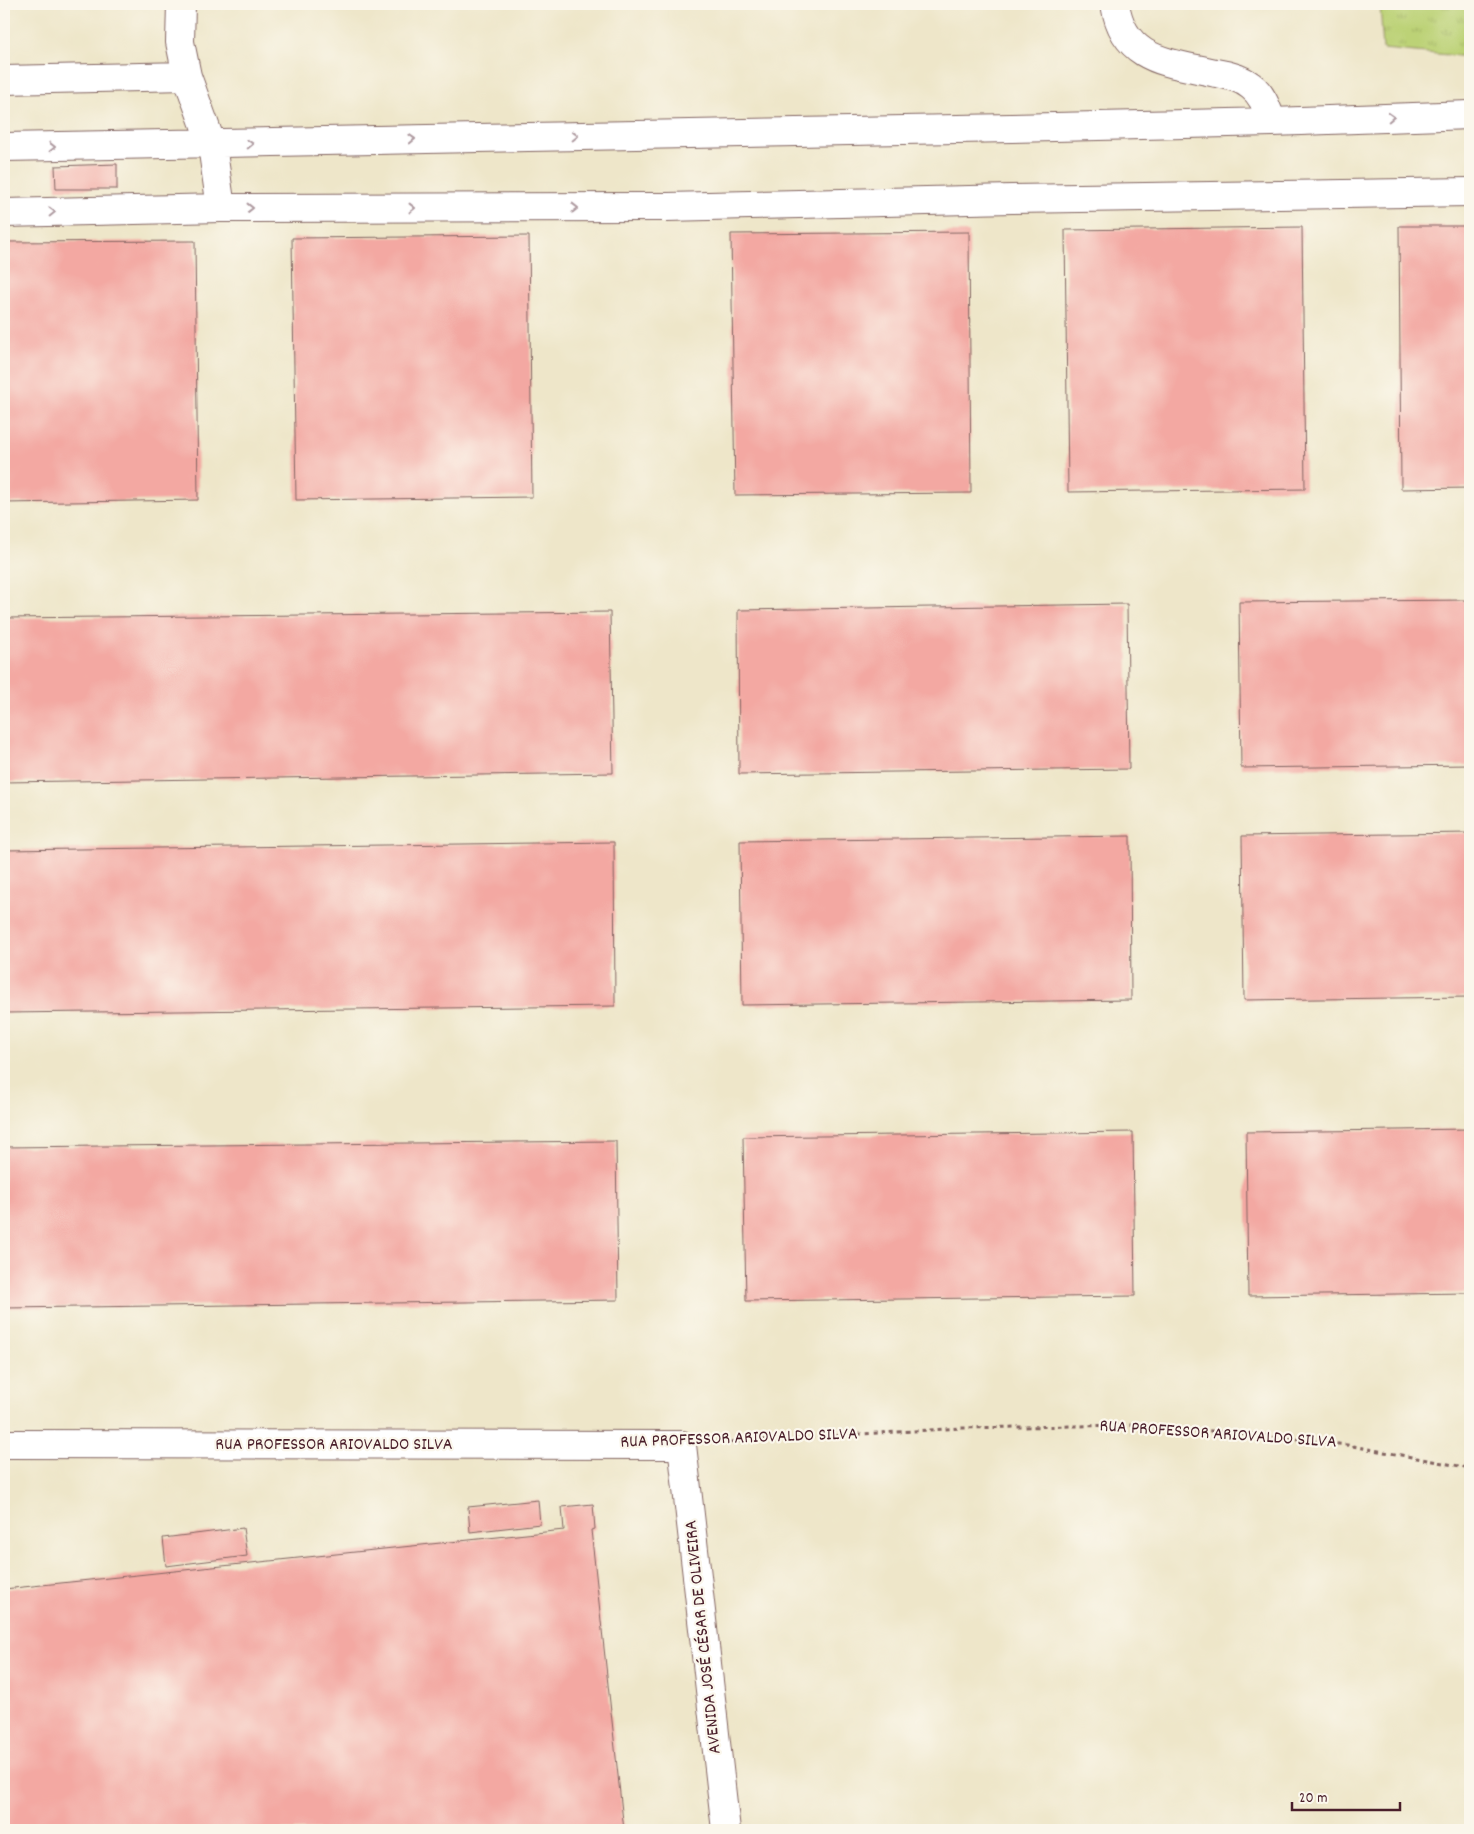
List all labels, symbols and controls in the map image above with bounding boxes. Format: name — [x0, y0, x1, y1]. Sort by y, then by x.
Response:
one-way arrow — [1388, 112, 1396, 122]
one-way arrow — [572, 131, 579, 141]
one-way arrow — [409, 134, 417, 144]
one-way arrow — [246, 138, 254, 149]
one-way arrow — [49, 142, 57, 152]
one-way arrow — [246, 203, 254, 213]
one-way arrow — [409, 203, 417, 213]
one-way arrow — [572, 203, 579, 213]
one-way arrow — [49, 207, 57, 217]
street label: RUA PROFESSOR ARIOVALDO SILVA — [1099, 1414, 1337, 1456]
street label: RUA PROFESSOR ARIOVALDO SILVA — [620, 1422, 858, 1456]
street label: RUA PROFESSOR ARIOVALDO SILVA — [215, 1433, 453, 1458]
street label: AVENIDA JOSÉ CÉSAR DE OLIVEIRA — [679, 1519, 729, 1755]
scale bar — [1292, 1779, 1399, 1811]
text: 20 m — [1299, 1788, 1327, 1810]

